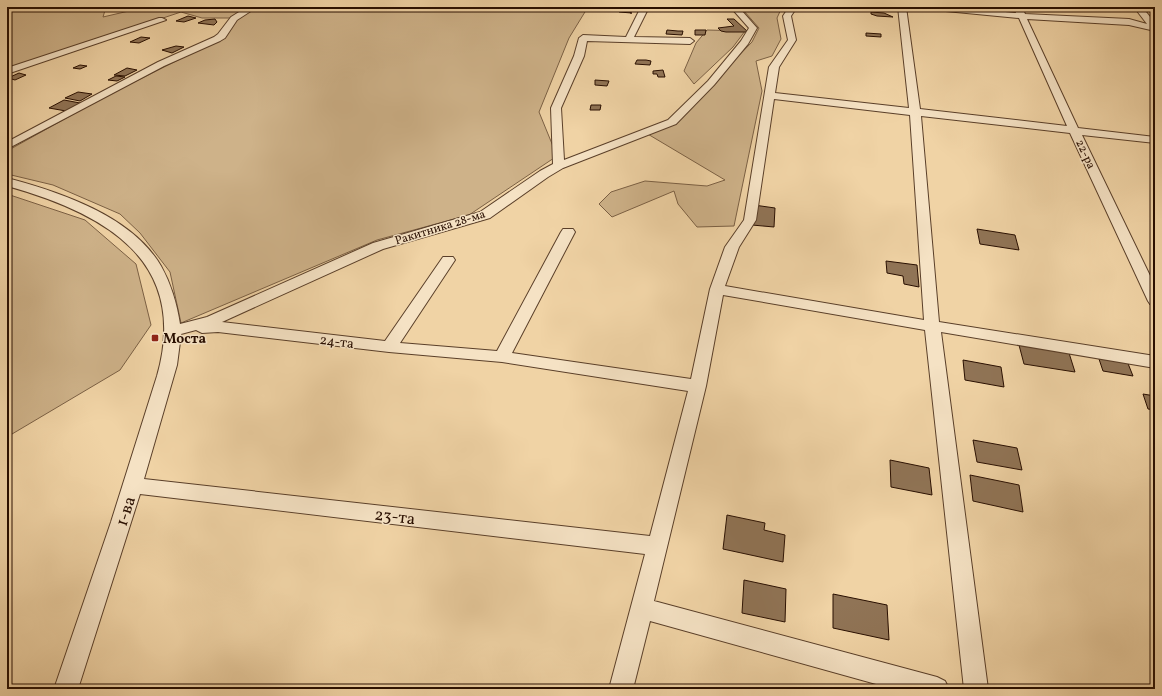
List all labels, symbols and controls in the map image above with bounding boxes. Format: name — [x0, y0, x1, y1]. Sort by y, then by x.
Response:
street label: 22-ра — [1071, 137, 1099, 172]
street label: Ракитника 28-ма — [393, 207, 487, 249]
place label: Моста — [163, 330, 207, 349]
street label: 24-та — [319, 331, 355, 354]
marker: Моста — [150, 333, 160, 343]
street label: 1-ва — [111, 494, 142, 529]
street label: 23-та — [373, 504, 417, 531]

